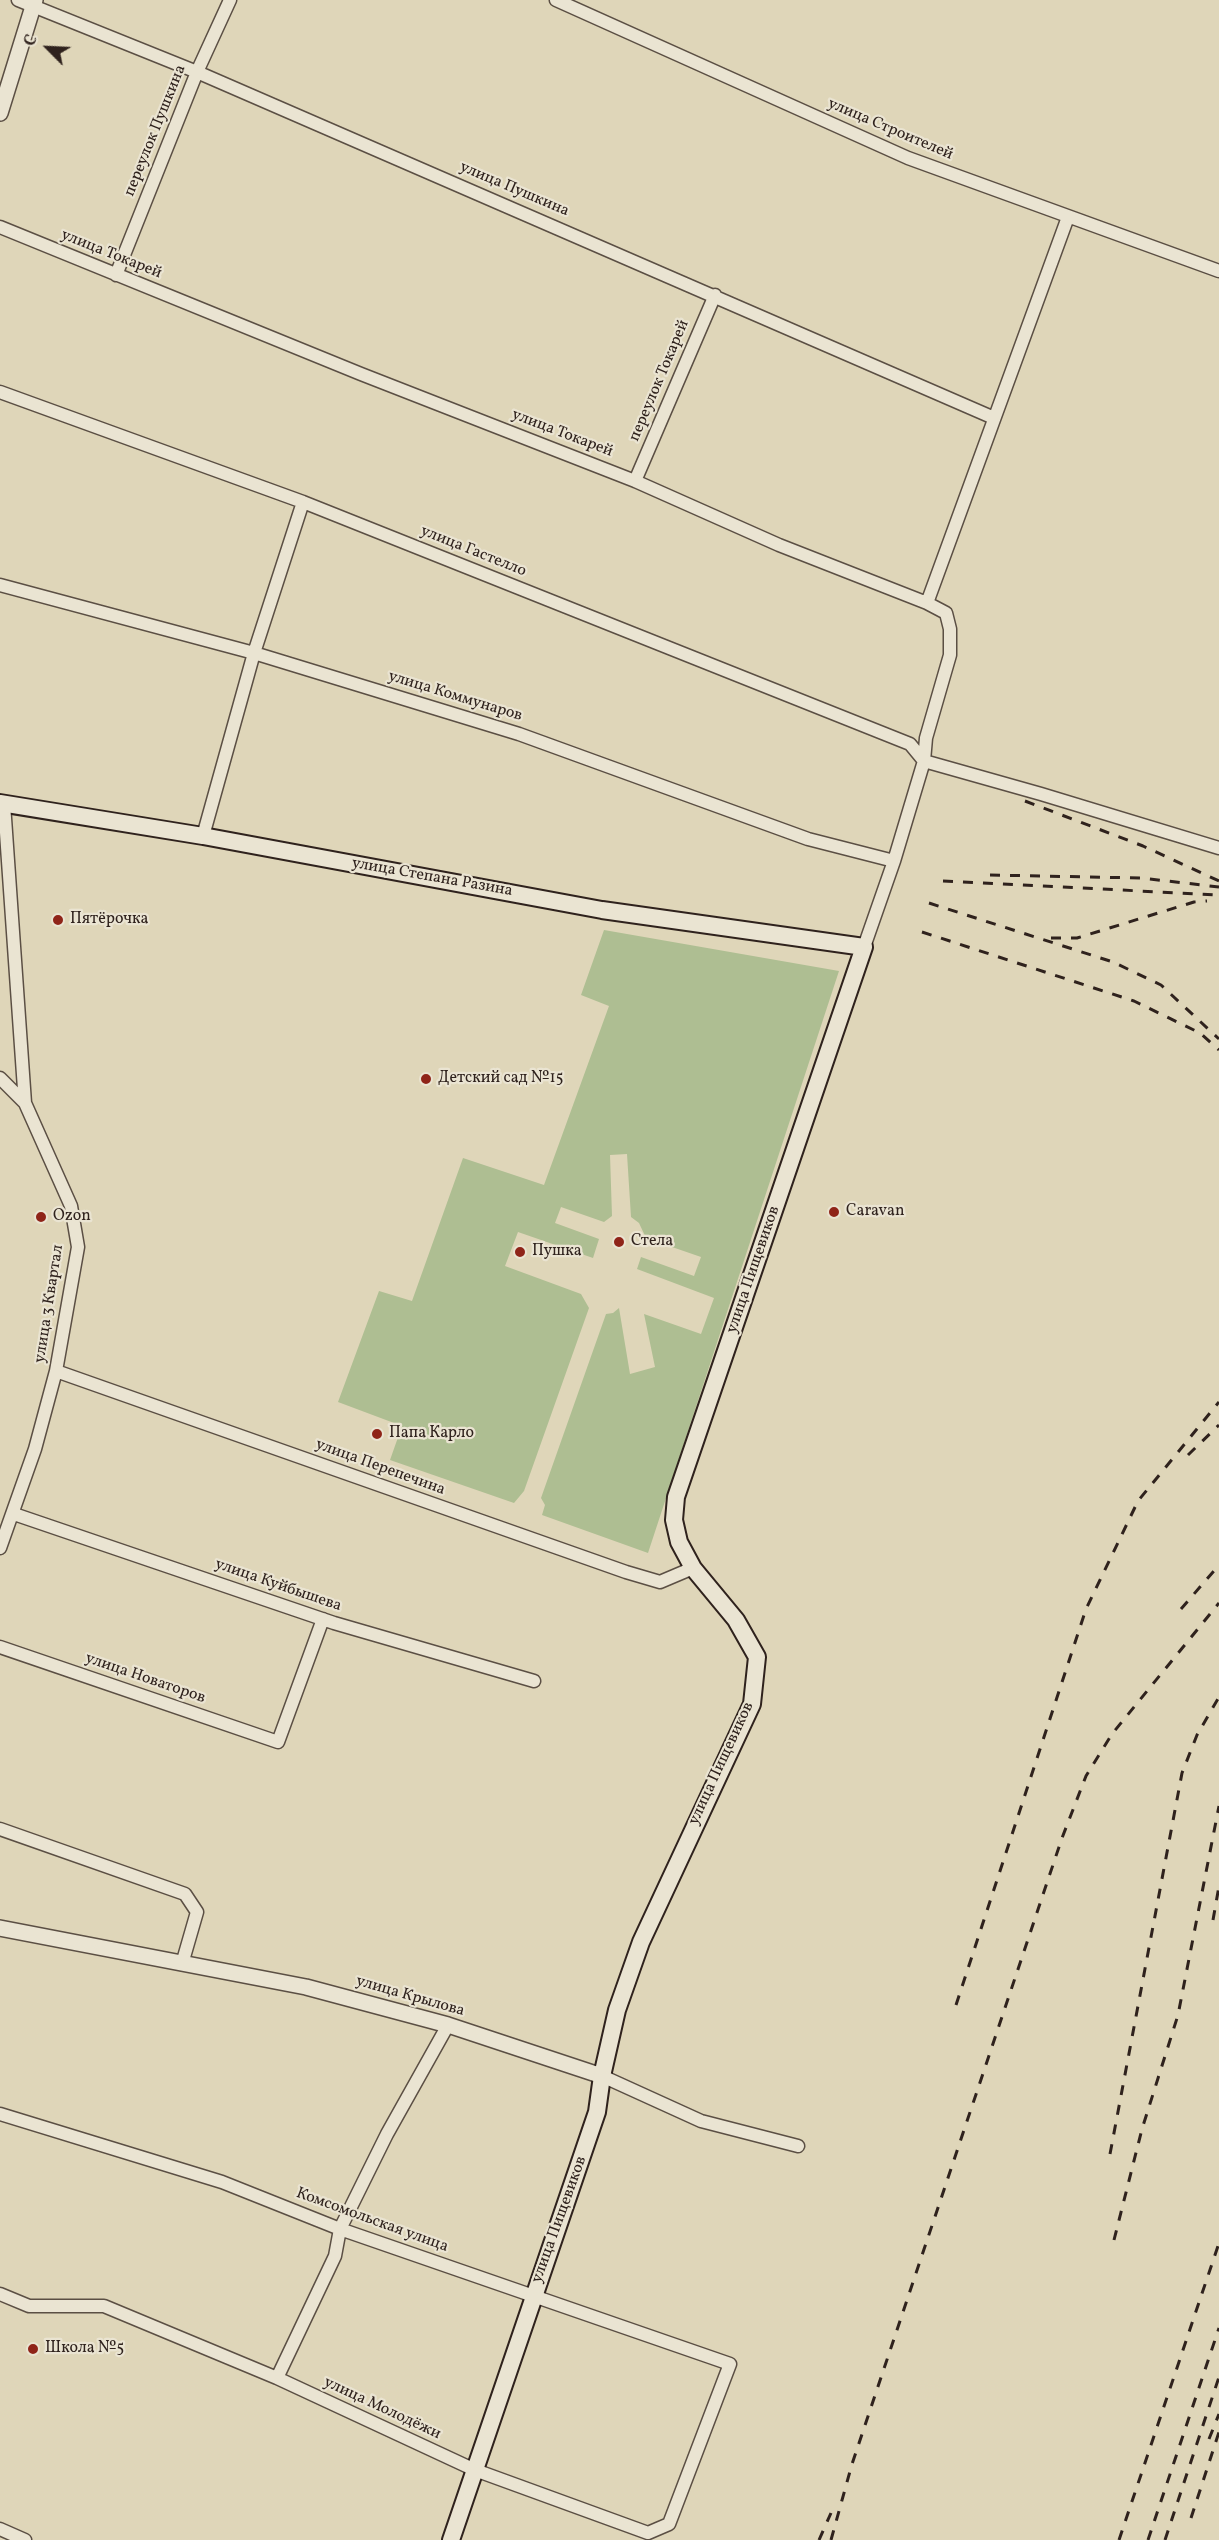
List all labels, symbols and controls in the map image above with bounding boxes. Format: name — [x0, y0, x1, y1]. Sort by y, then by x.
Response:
north arrow — [18, 18, 78, 78]
text: С — [19, 32, 44, 50]
street label: переулок Пушкина — [121, 63, 191, 199]
street label: улица Строителей — [824, 95, 956, 165]
street label: улица Пушкина — [456, 158, 572, 222]
street label: улица Токарей — [58, 226, 164, 284]
street label: переулок Токарей — [626, 317, 694, 445]
street label: улица Токарей — [509, 406, 615, 462]
street label: улица Гастелло — [417, 522, 529, 582]
street label: улица Коммунаров — [385, 667, 525, 727]
street label: улица Степана Разина — [350, 854, 514, 902]
place label: Пятёрочка — [70, 910, 148, 930]
marker: Пятёрочка — [51, 913, 65, 927]
place label: Детский сад №15 — [438, 1069, 563, 1089]
marker: Детский сад №15 — [419, 1072, 433, 1086]
place label: Caravan — [846, 1202, 905, 1222]
street label: улица Пищевиков — [723, 1204, 785, 1336]
marker: Caravan — [827, 1205, 841, 1219]
place label: Ozon — [53, 1207, 91, 1227]
marker: Ozon — [34, 1210, 48, 1224]
place label: Стела — [631, 1232, 673, 1252]
marker: Стела — [612, 1235, 626, 1249]
place label: Пушка — [532, 1242, 582, 1262]
street label: улица 3 Квартал — [31, 1244, 69, 1364]
marker: Пушка — [513, 1245, 527, 1259]
place label: Папа Карло — [389, 1424, 474, 1444]
marker: Папа Карло — [370, 1427, 384, 1441]
street label: улица Перепечина — [312, 1436, 448, 1500]
street label: улица Куйбышева — [212, 1555, 344, 1617]
street label: улица Новаторов — [82, 1649, 208, 1709]
street label: улица Пищевиков — [685, 1699, 759, 1829]
street label: улица Крылова — [353, 1972, 467, 2022]
street label: улица Пищевиков — [528, 2154, 592, 2286]
street label: Комсомольская улица — [293, 2185, 451, 2257]
place label: Школа №5 — [45, 2339, 124, 2359]
marker: Школа №5 — [26, 2342, 40, 2356]
street label: улица Молодёжи — [320, 2373, 444, 2445]

